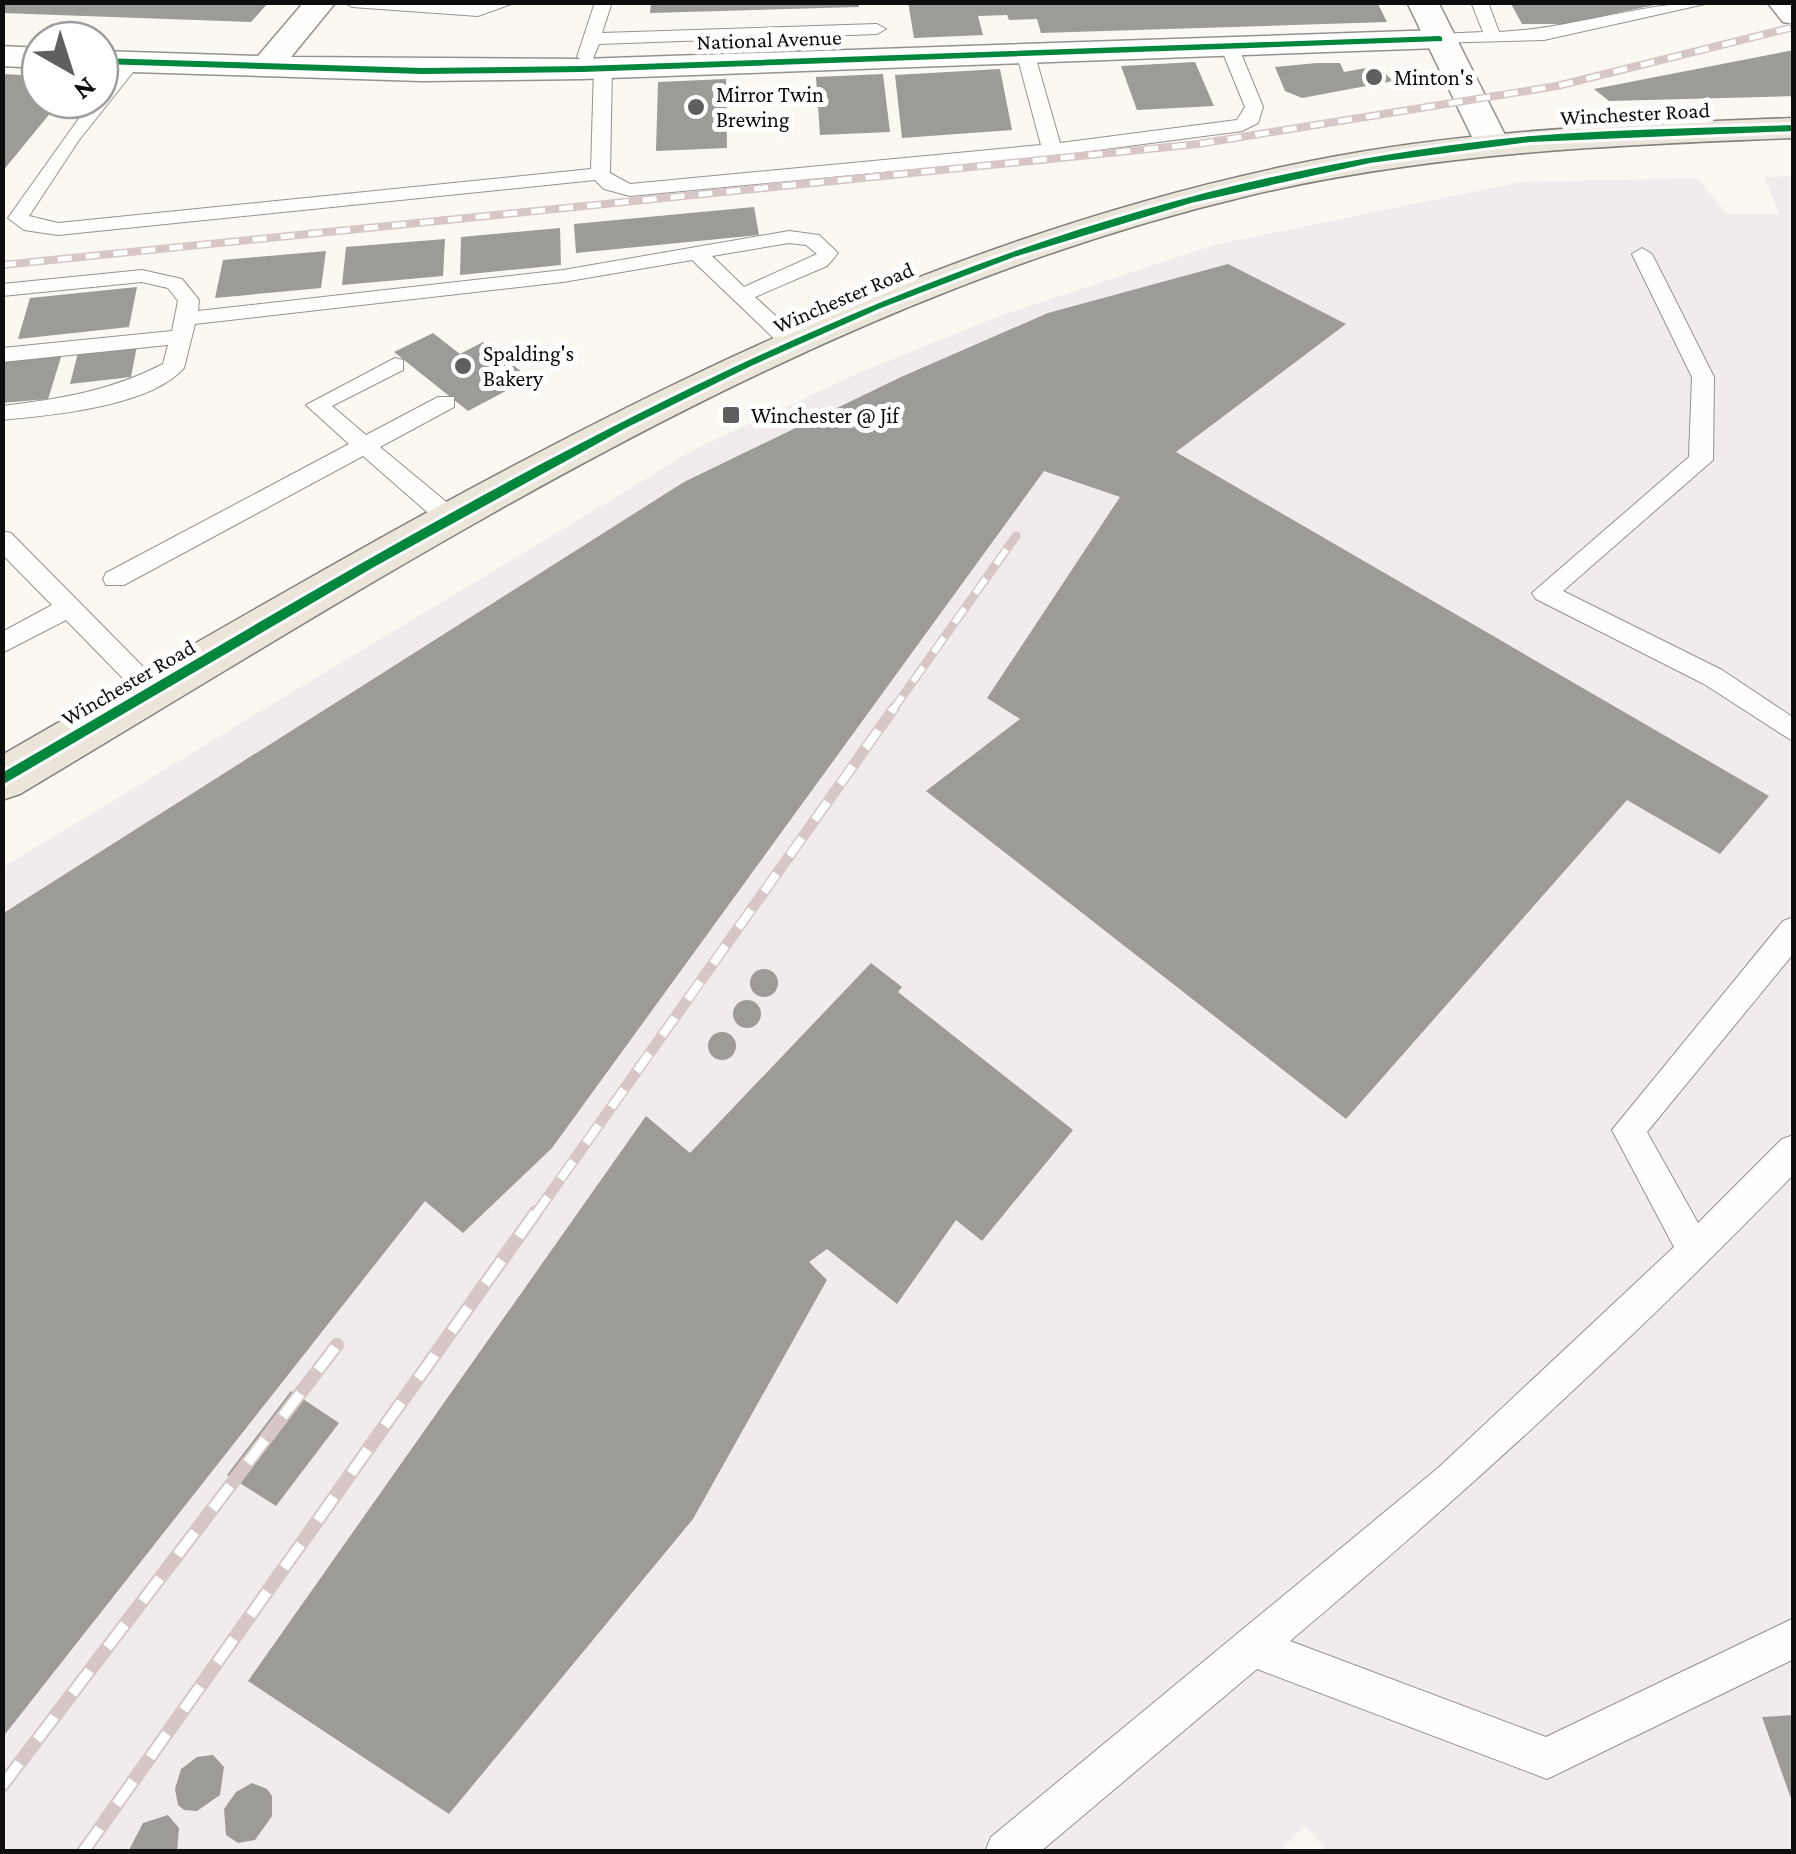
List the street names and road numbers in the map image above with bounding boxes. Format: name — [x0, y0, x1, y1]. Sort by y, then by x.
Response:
street label: National Avenue — [696, 24, 842, 55]
street label: Winchester Road — [1560, 97, 1711, 130]
street label: Winchester Road — [769, 257, 917, 338]
street label: Winchester Road — [57, 634, 200, 731]

